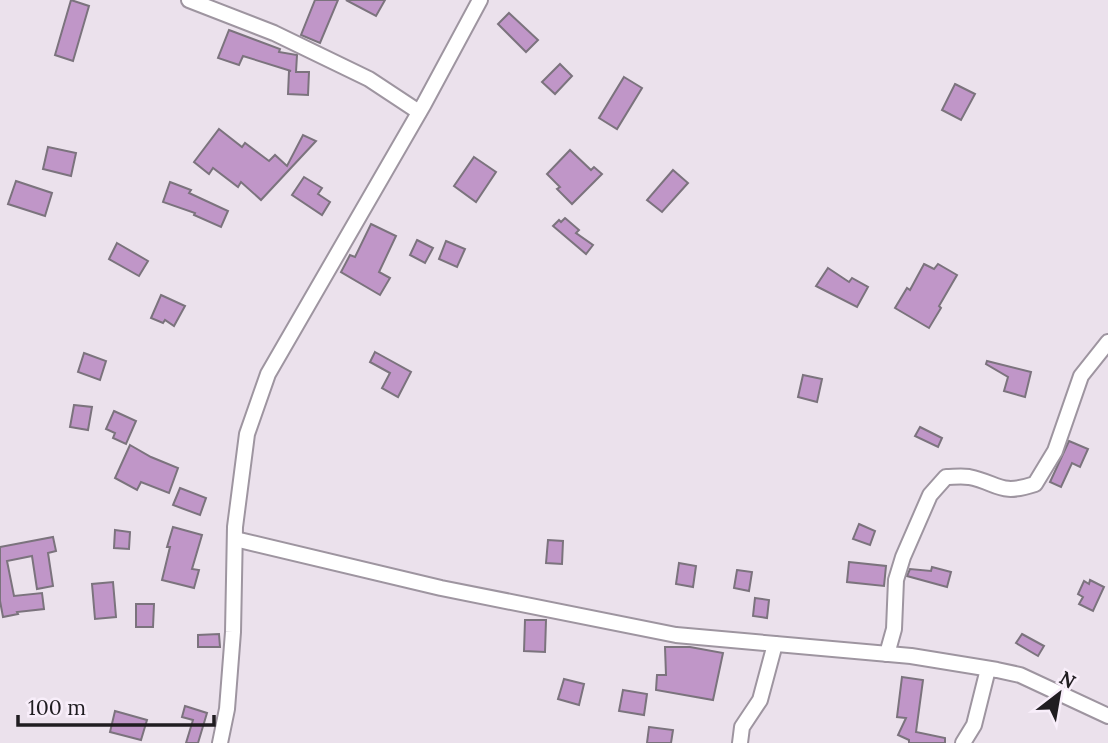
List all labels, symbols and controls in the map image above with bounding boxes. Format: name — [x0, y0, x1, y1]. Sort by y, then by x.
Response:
north arrow — [1024, 659, 1094, 729]
text: N — [1055, 665, 1080, 694]
scale bar — [18, 684, 214, 728]
text: 100 m — [28, 694, 86, 721]

